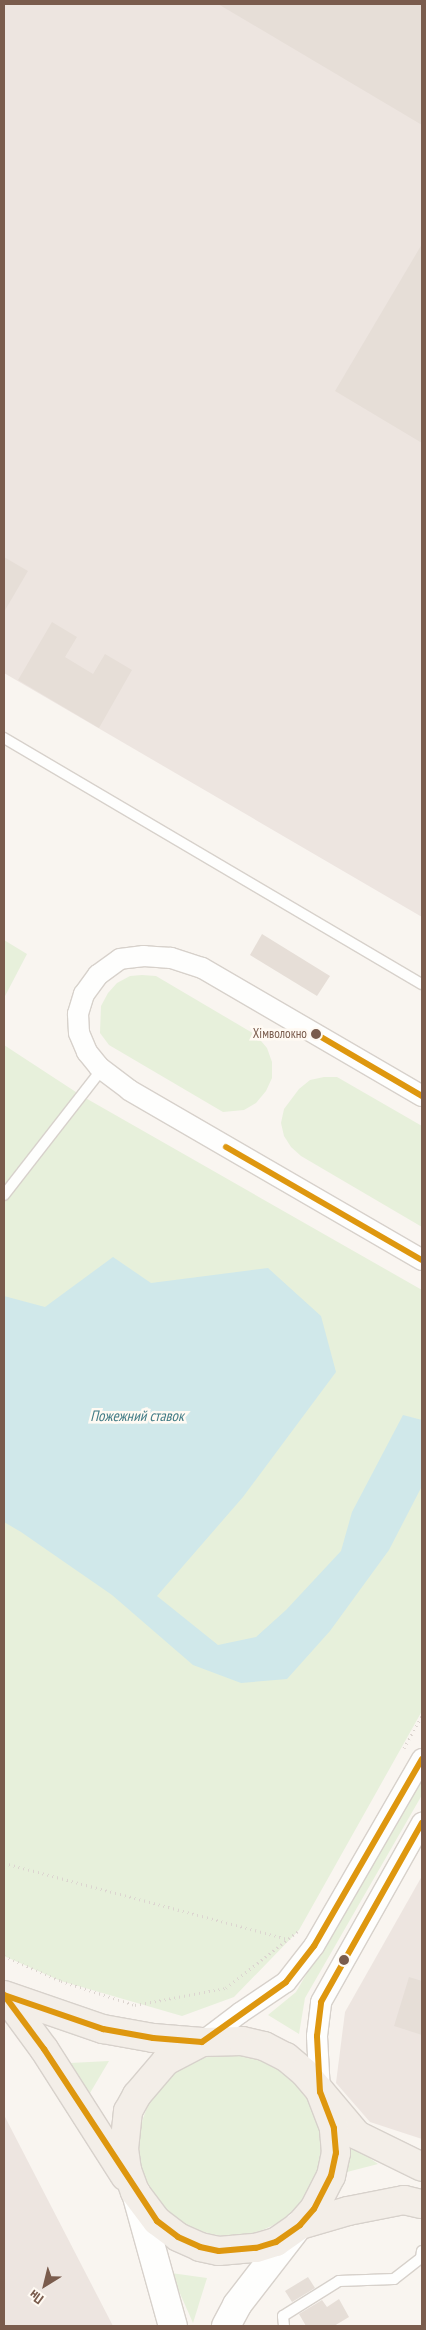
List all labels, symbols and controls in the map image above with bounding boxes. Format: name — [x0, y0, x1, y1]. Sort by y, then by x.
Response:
place label: Хімволокно — [253, 1026, 307, 1042]
marker: Хімволокно — [311, 1029, 321, 1039]
water label: Пожежний ставок — [90, 1407, 184, 1425]
unlabelled marker — [339, 1955, 349, 1965]
north arrow — [20, 2260, 70, 2310]
text: Пн — [25, 2286, 47, 2308]

